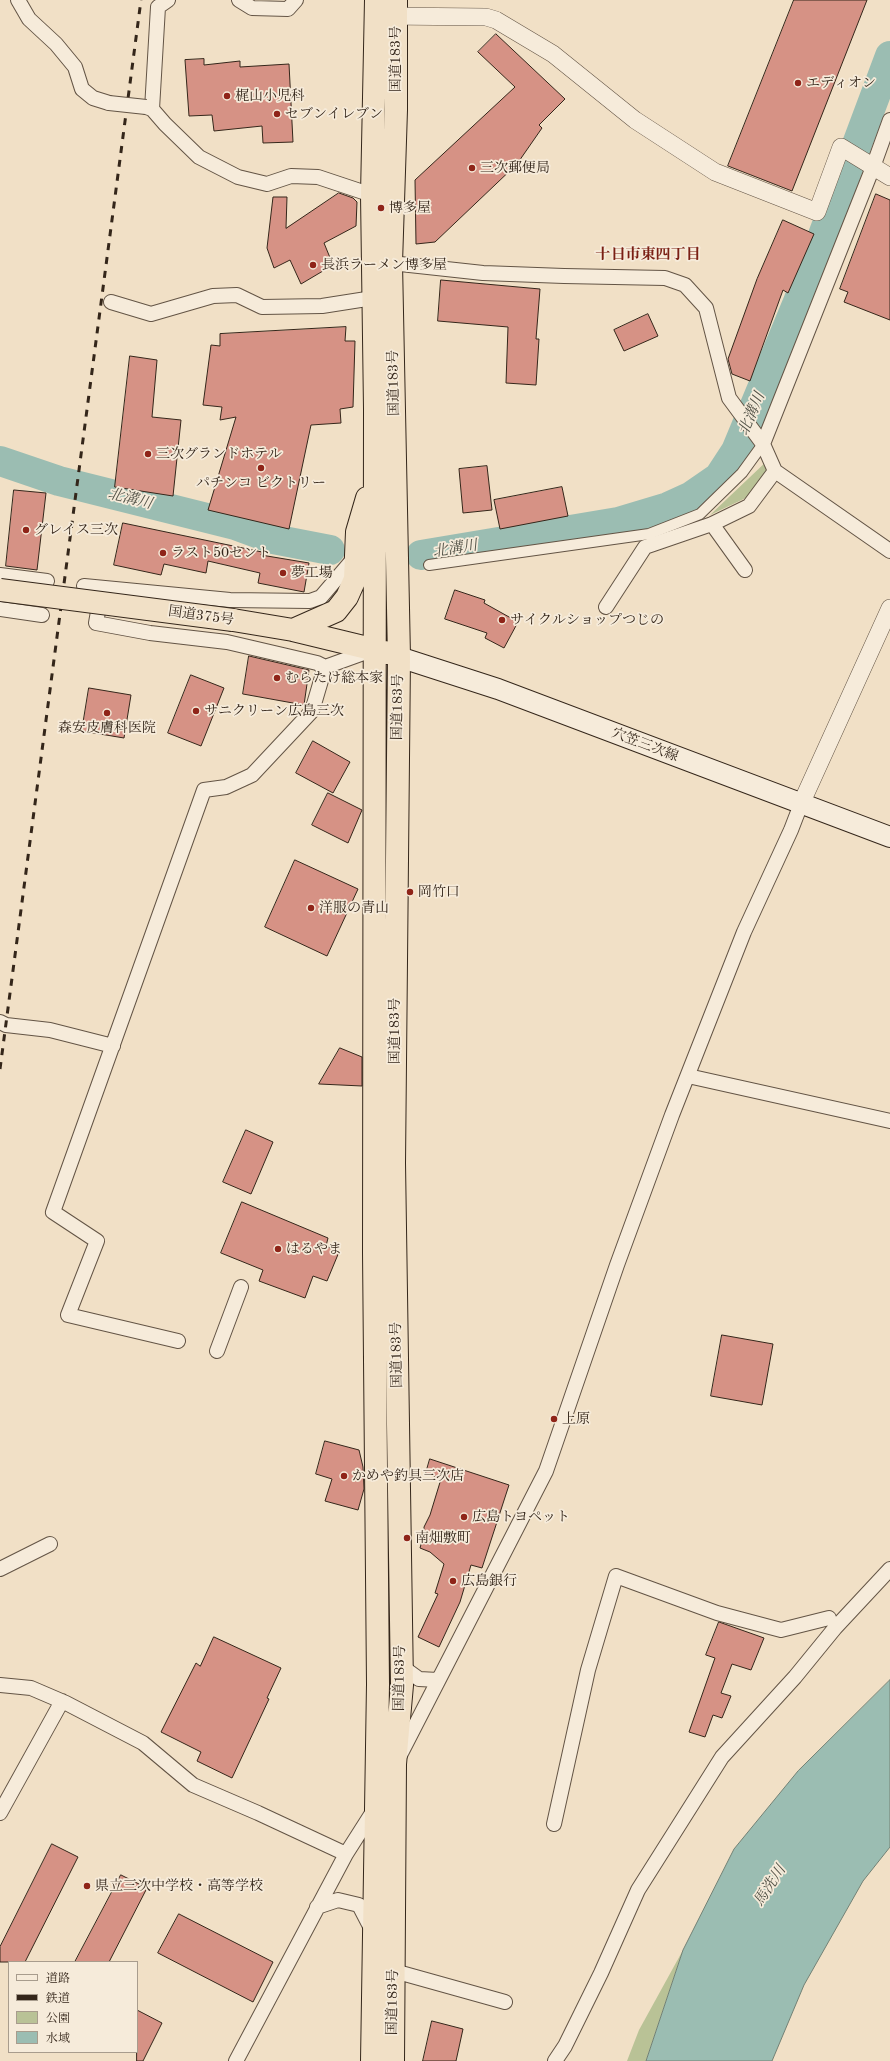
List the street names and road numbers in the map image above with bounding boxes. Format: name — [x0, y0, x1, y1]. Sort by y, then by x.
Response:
street label: 国道183号 — [388, 26, 404, 92]
street label: 国道183号 — [385, 350, 403, 416]
street label: 国道375号 — [167, 603, 235, 629]
street label: 国道183号 — [389, 674, 407, 740]
street label: 穴笠三次線 — [609, 725, 681, 765]
street label: 国道183号 — [387, 998, 403, 1064]
street label: 国道183号 — [388, 1322, 406, 1388]
street label: 国道183号 — [391, 1645, 409, 1711]
street label: 国道183号 — [384, 1969, 402, 2035]

